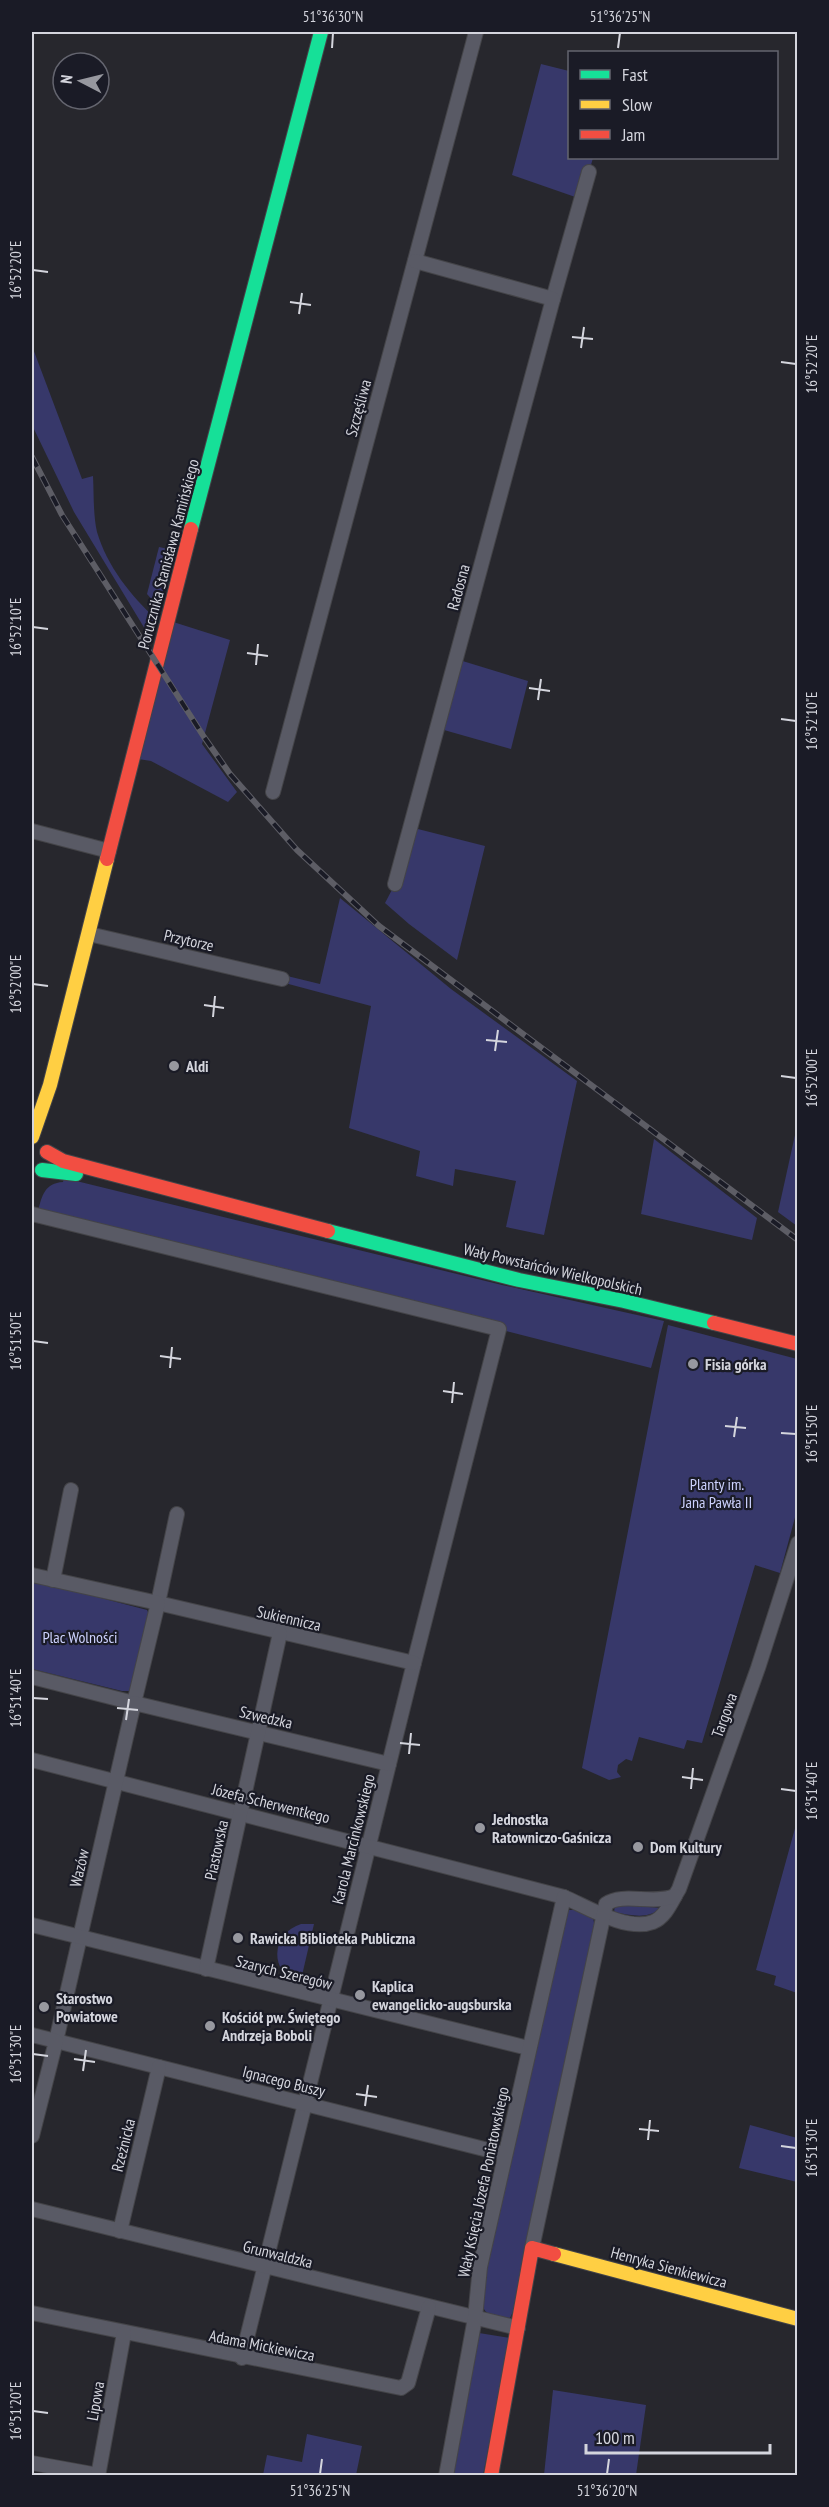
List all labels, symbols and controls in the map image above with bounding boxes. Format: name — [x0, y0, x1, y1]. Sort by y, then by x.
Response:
text: 51°36'30"N — [303, 7, 363, 26]
text: 51°36'25"N — [590, 7, 650, 26]
north arrow — [51, 51, 111, 111]
legend — [568, 51, 778, 159]
text: Fast — [622, 63, 648, 86]
text: N — [56, 74, 77, 85]
text: Slow — [622, 93, 653, 116]
text: Jam — [621, 123, 645, 146]
text: 16°52'20"E — [6, 240, 25, 300]
text: 16°52'20"E — [802, 334, 821, 394]
street label: Szczęśliwa — [341, 377, 375, 439]
street label: Porucznika Stanisława Kamińskiego — [133, 457, 203, 651]
street label: Radosna — [442, 562, 474, 612]
text: 16°52'10"E — [6, 597, 25, 657]
text: 16°52'10"E — [802, 691, 821, 751]
street label: Przytorze — [162, 925, 216, 955]
text: 16°52'00"E — [6, 954, 25, 1014]
text: 16°52'00"E — [802, 1048, 821, 1108]
place label: Aldi — [185, 1056, 209, 1076]
marker: Aldi — [167, 1059, 181, 1073]
street label: Wały Powstańców Wielkopolskich — [462, 1239, 644, 1299]
text: 16°51'50"E — [6, 1311, 25, 1371]
place label: Fisia górka — [705, 1354, 767, 1374]
marker: Fisia górka — [686, 1357, 700, 1371]
text: 16°51'50"E — [802, 1404, 821, 1464]
park label: Planty im. Jana Pawła II — [681, 1474, 752, 1512]
street label: Sukiennicza — [255, 1601, 323, 1635]
park label: Plac Wolności — [42, 1627, 118, 1647]
text: 16°51'40"E — [6, 1668, 25, 1728]
street label: Targowa — [707, 1690, 741, 1740]
street label: Szwedzka — [238, 1701, 294, 1733]
text: 16°51'40"E — [802, 1761, 821, 1821]
street label: Karola Marcinkowskiego — [327, 1772, 379, 1906]
street label: Józefa Scherwentkego — [209, 1778, 332, 1827]
place label: Jednostka Ratowniczo-Gaśnicza — [491, 1809, 612, 1847]
street label: Piastowska — [200, 1818, 232, 1882]
marker: Jednostka Ratowniczo-Gaśnicza — [473, 1821, 487, 1835]
place label: Dom Kultury — [650, 1837, 722, 1857]
marker: Dom Kultury — [631, 1840, 645, 1854]
street label: Wazów — [65, 1847, 93, 1889]
place label: Rawicka Biblioteka Publiczna — [250, 1928, 416, 1948]
marker: Rawicka Biblioteka Publiczna — [231, 1931, 245, 1945]
street label: Szarych Szeregów — [234, 1950, 335, 1994]
place label: Kaplica ewangelicko-augsburska — [372, 1976, 512, 2014]
place label: Starostwo Powiatowe — [56, 1988, 118, 2026]
marker: Kaplica ewangelicko-augsburska — [353, 1988, 367, 2002]
marker: Starostwo Powiatowe — [37, 2000, 51, 2014]
place label: Kościół pw. Świętego Andrzeja Boboli — [221, 2007, 340, 2045]
marker: Kościół pw. Świętego Andrzeja Boboli — [203, 2019, 217, 2033]
text: 16°51'30"E — [6, 2024, 25, 2084]
street label: Ignacego Buszy — [240, 2061, 328, 2101]
street label: Wały Księcia Józefa Poniatowskiego — [453, 2085, 513, 2279]
street label: Rzeźnicka — [107, 2116, 139, 2174]
text: 16°51'30"E — [802, 2118, 821, 2178]
street label: Grunwaldzka — [241, 2236, 315, 2272]
street label: Henryka Sienkiewicza — [609, 2242, 729, 2292]
street label: Adama Mickiewicza — [207, 2325, 317, 2365]
street label: Lipowa — [82, 2380, 108, 2422]
text: 16°51'20"E — [6, 2381, 25, 2441]
scale bar — [586, 2417, 770, 2455]
text: 100 m — [595, 2426, 635, 2449]
text: 51°36'25"N — [290, 2481, 350, 2500]
text: 51°36'20"N — [577, 2481, 637, 2500]

